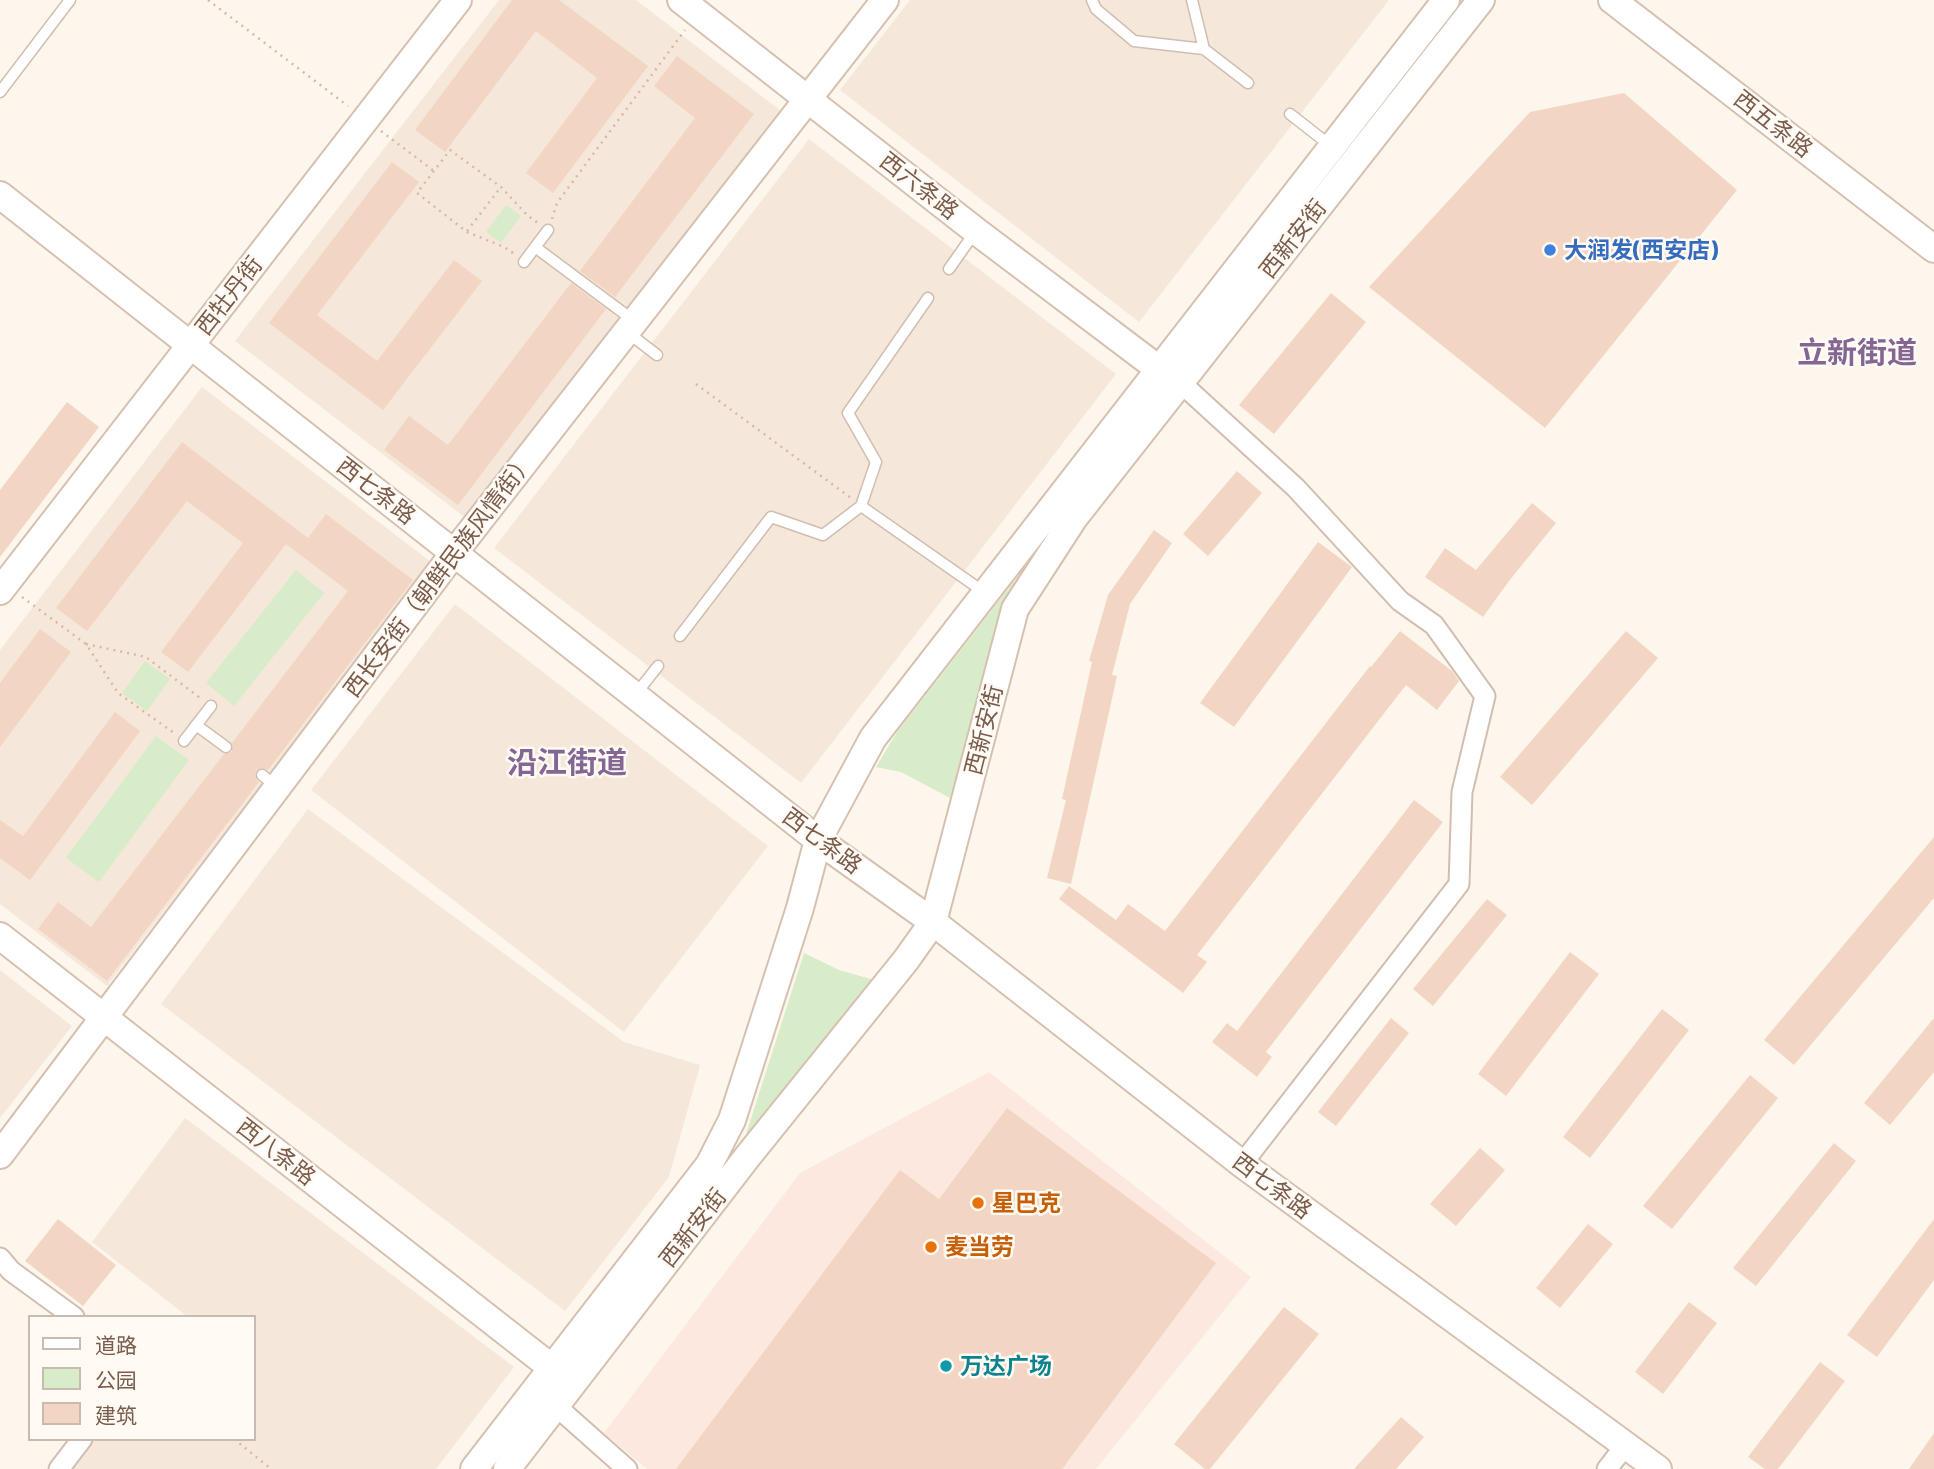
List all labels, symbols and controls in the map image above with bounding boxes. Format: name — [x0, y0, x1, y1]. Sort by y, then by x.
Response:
street label: 西五条路 — [1728, 85, 1818, 163]
street label: 西六条路 — [874, 147, 964, 225]
street label: 西新安街 — [1254, 194, 1332, 284]
place label: 大润发(西安店) — [1564, 236, 1718, 264]
marker: 大润发(西安店) — [1542, 242, 1558, 258]
street label: 西牡丹街 — [190, 251, 268, 341]
district label: 立新街道 — [1797, 335, 1917, 371]
street label: 西长安街（朝鲜民族风情街） — [338, 447, 540, 703]
street label: 西七条路 — [331, 452, 421, 530]
street label: 西新安街 — [959, 682, 1009, 778]
district label: 沿江街道 — [507, 745, 627, 781]
street label: 西七条路 — [777, 802, 867, 880]
street label: 西八条路 — [231, 1113, 321, 1191]
street label: 西七条路 — [1227, 1147, 1317, 1225]
street label: 西新安街 — [654, 1183, 732, 1273]
place label: 星巴克 — [992, 1189, 1061, 1217]
marker: 星巴克 — [970, 1195, 986, 1211]
place label: 麦当劳 — [945, 1233, 1014, 1261]
marker: 麦当劳 — [923, 1239, 939, 1255]
legend — [28, 1315, 256, 1441]
text: 道路 — [95, 1332, 137, 1357]
place label: 万达广场 — [960, 1352, 1052, 1380]
marker: 万达广场 — [938, 1358, 954, 1374]
text: 公园 — [95, 1367, 137, 1392]
text: 建筑 — [95, 1402, 137, 1427]

